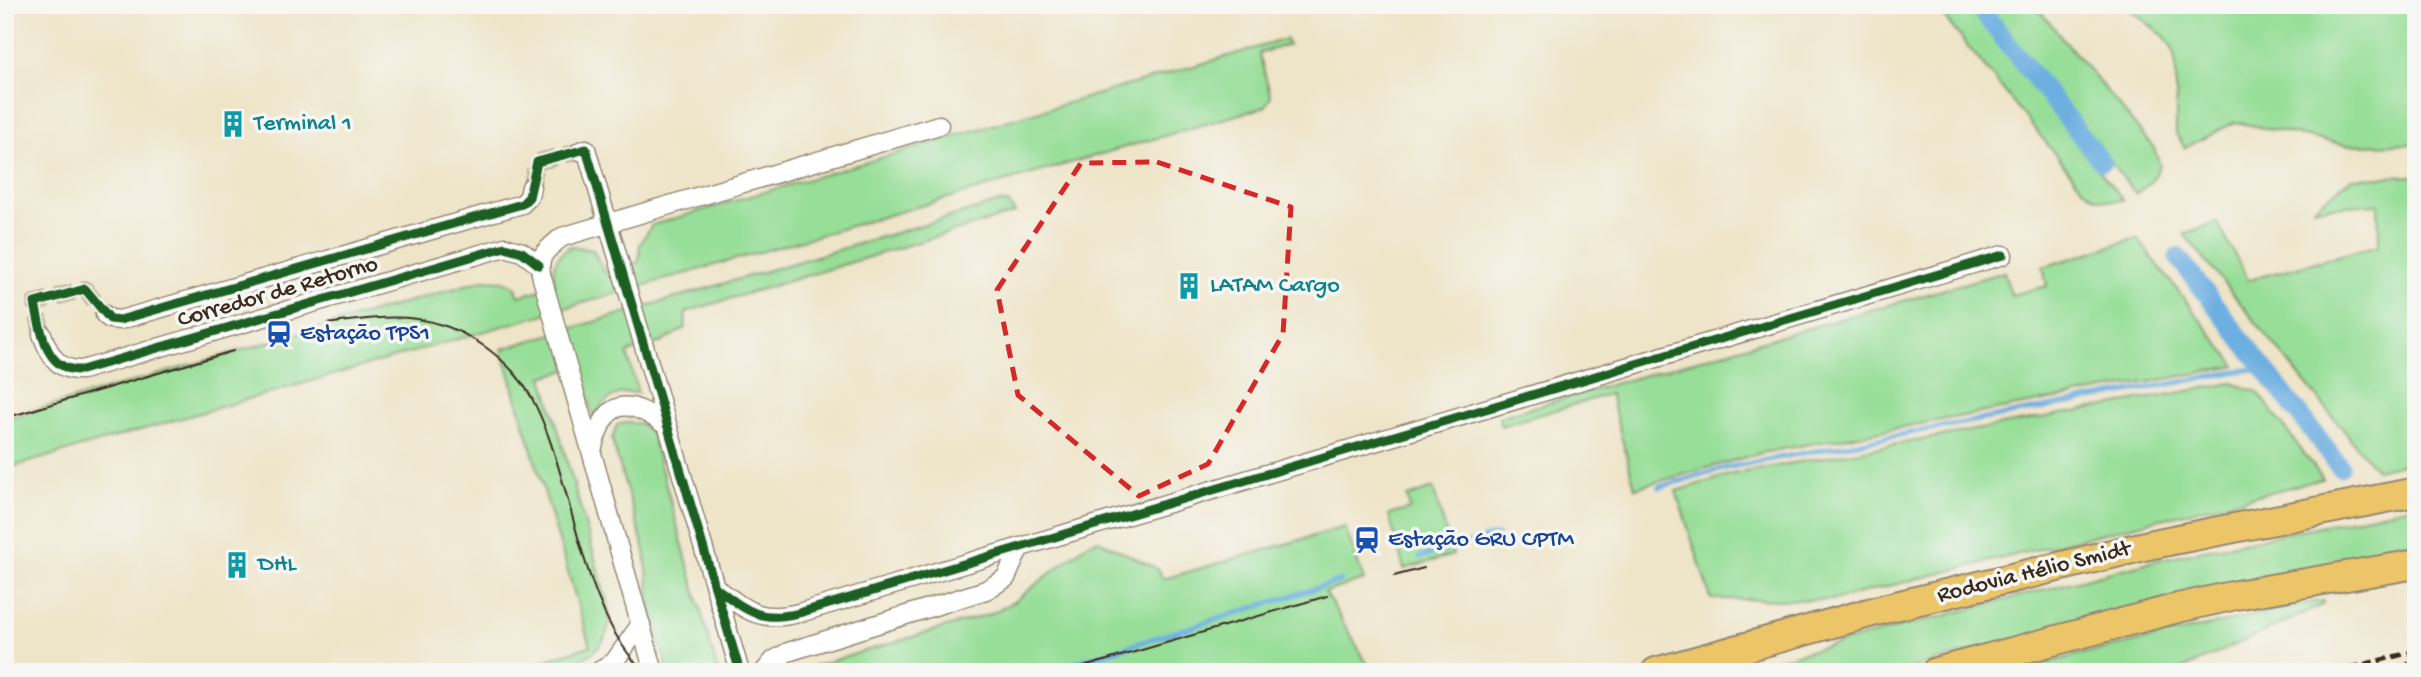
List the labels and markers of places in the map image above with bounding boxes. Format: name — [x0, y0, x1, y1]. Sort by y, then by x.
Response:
building icon: Terminal 1 — [218, 109, 248, 139]
place label: Terminal 1 — [252, 110, 352, 139]
building icon: LATAM Cargo — [1174, 271, 1204, 301]
place label: LATAM Cargo — [1210, 272, 1340, 301]
station icon: Estação TPS1 — [264, 319, 294, 349]
place label: Estação TPS1 — [300, 320, 430, 349]
station icon: Estação GRU CPTM — [1352, 525, 1382, 555]
place label: Estação GRU CPTM — [1388, 526, 1574, 555]
building icon: DHL — [222, 550, 252, 580]
place label: DHL — [256, 551, 297, 580]

